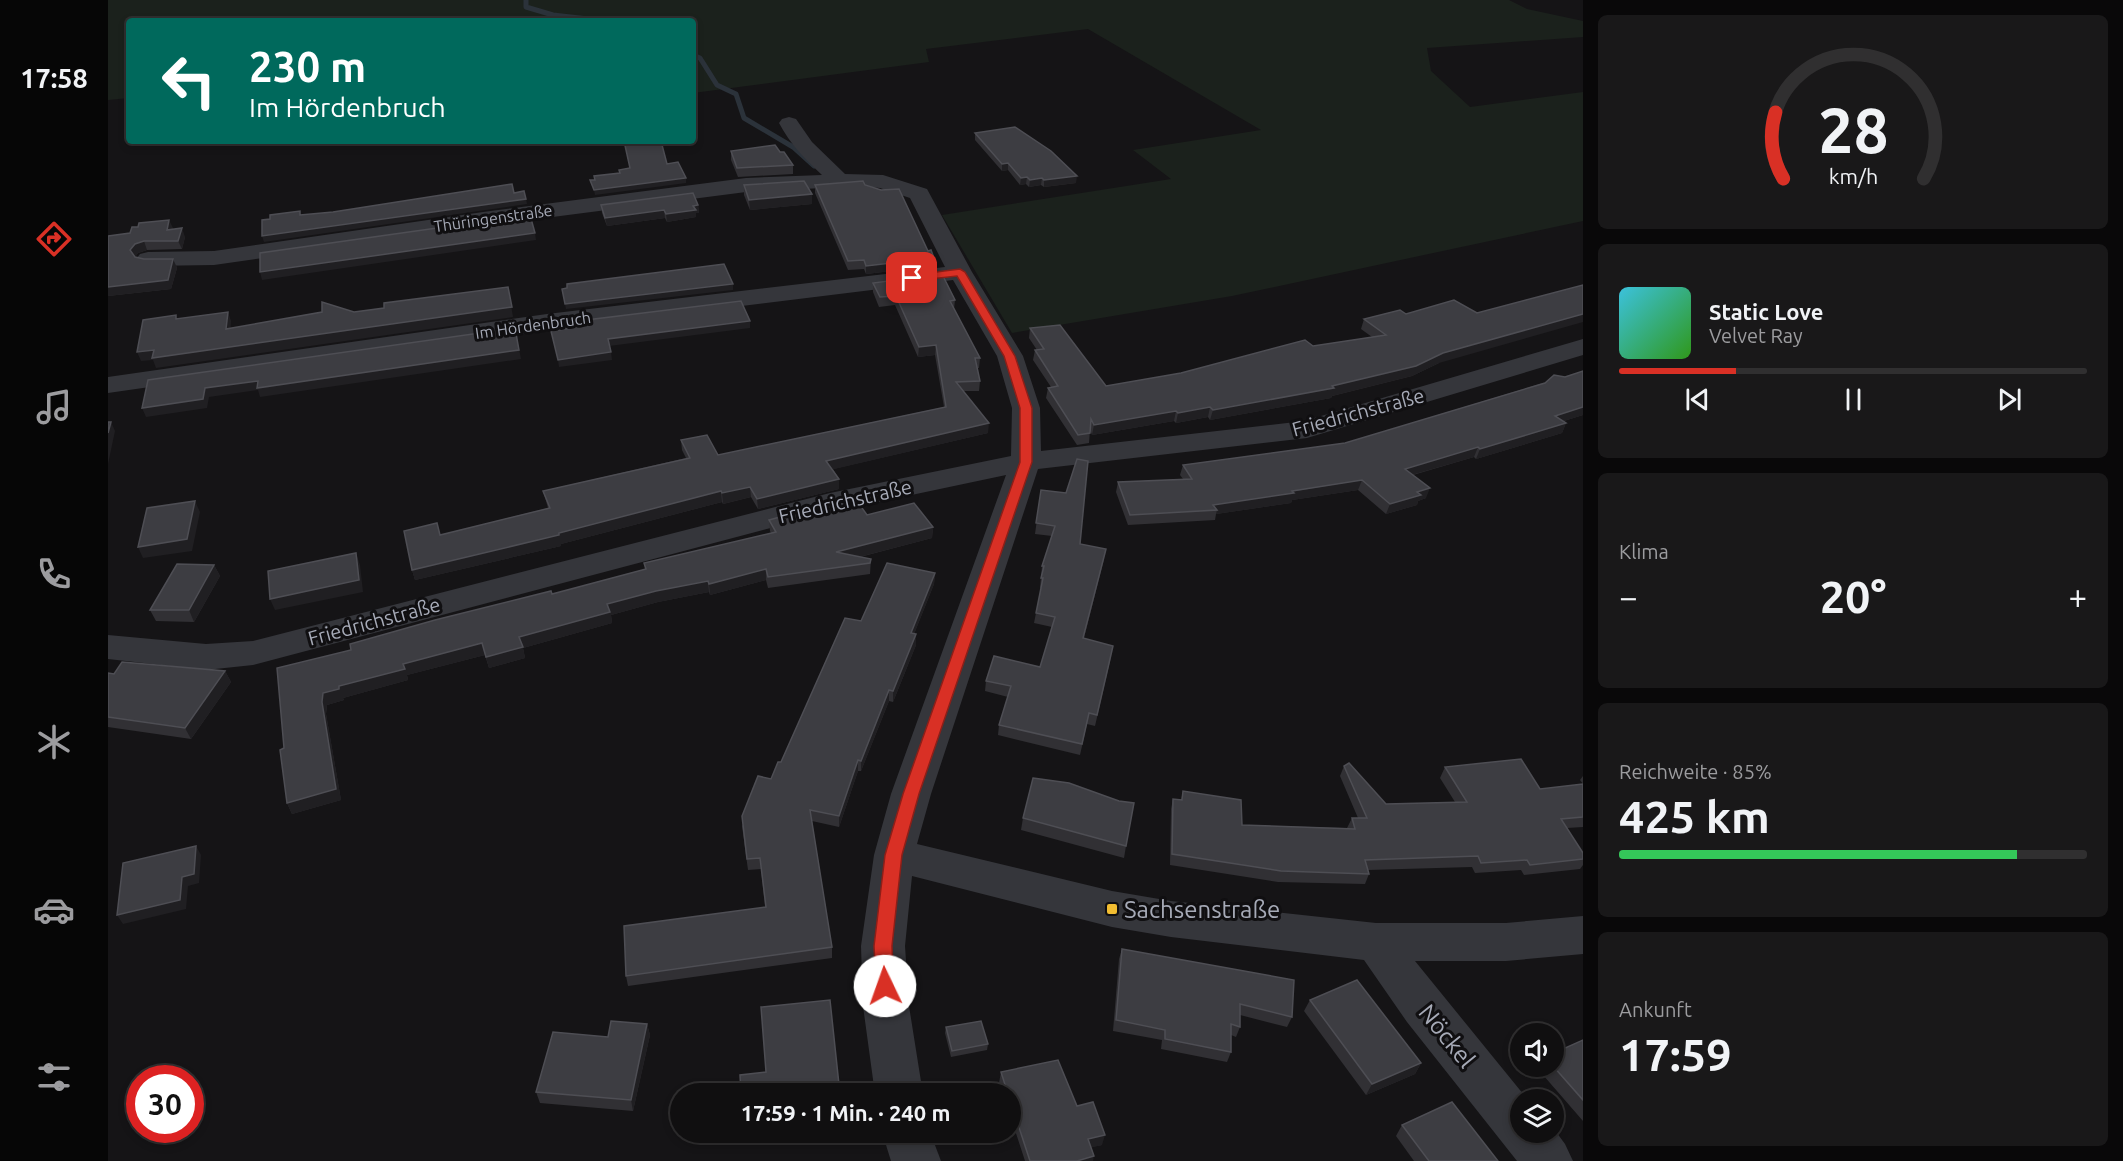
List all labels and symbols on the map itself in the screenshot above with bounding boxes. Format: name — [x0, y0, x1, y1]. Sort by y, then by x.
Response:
street label: Thüringenstraße — [433, 201, 553, 235]
pin — [886, 252, 937, 303]
street label: Im Hördenbruch — [474, 308, 592, 342]
street label: Friedrichstraße — [1289, 383, 1427, 441]
street label: Friedrichstraße — [776, 474, 914, 528]
street label: Friedrichstraße — [305, 592, 443, 650]
place label: Sachsenstraße — [1124, 896, 1280, 923]
marker: Sachsenstraße — [1105, 902, 1119, 916]
position arrow — [853, 954, 917, 1018]
street label: Nöckel — [1413, 999, 1481, 1073]
speed limit sign: 30 — [126, 1065, 204, 1143]

